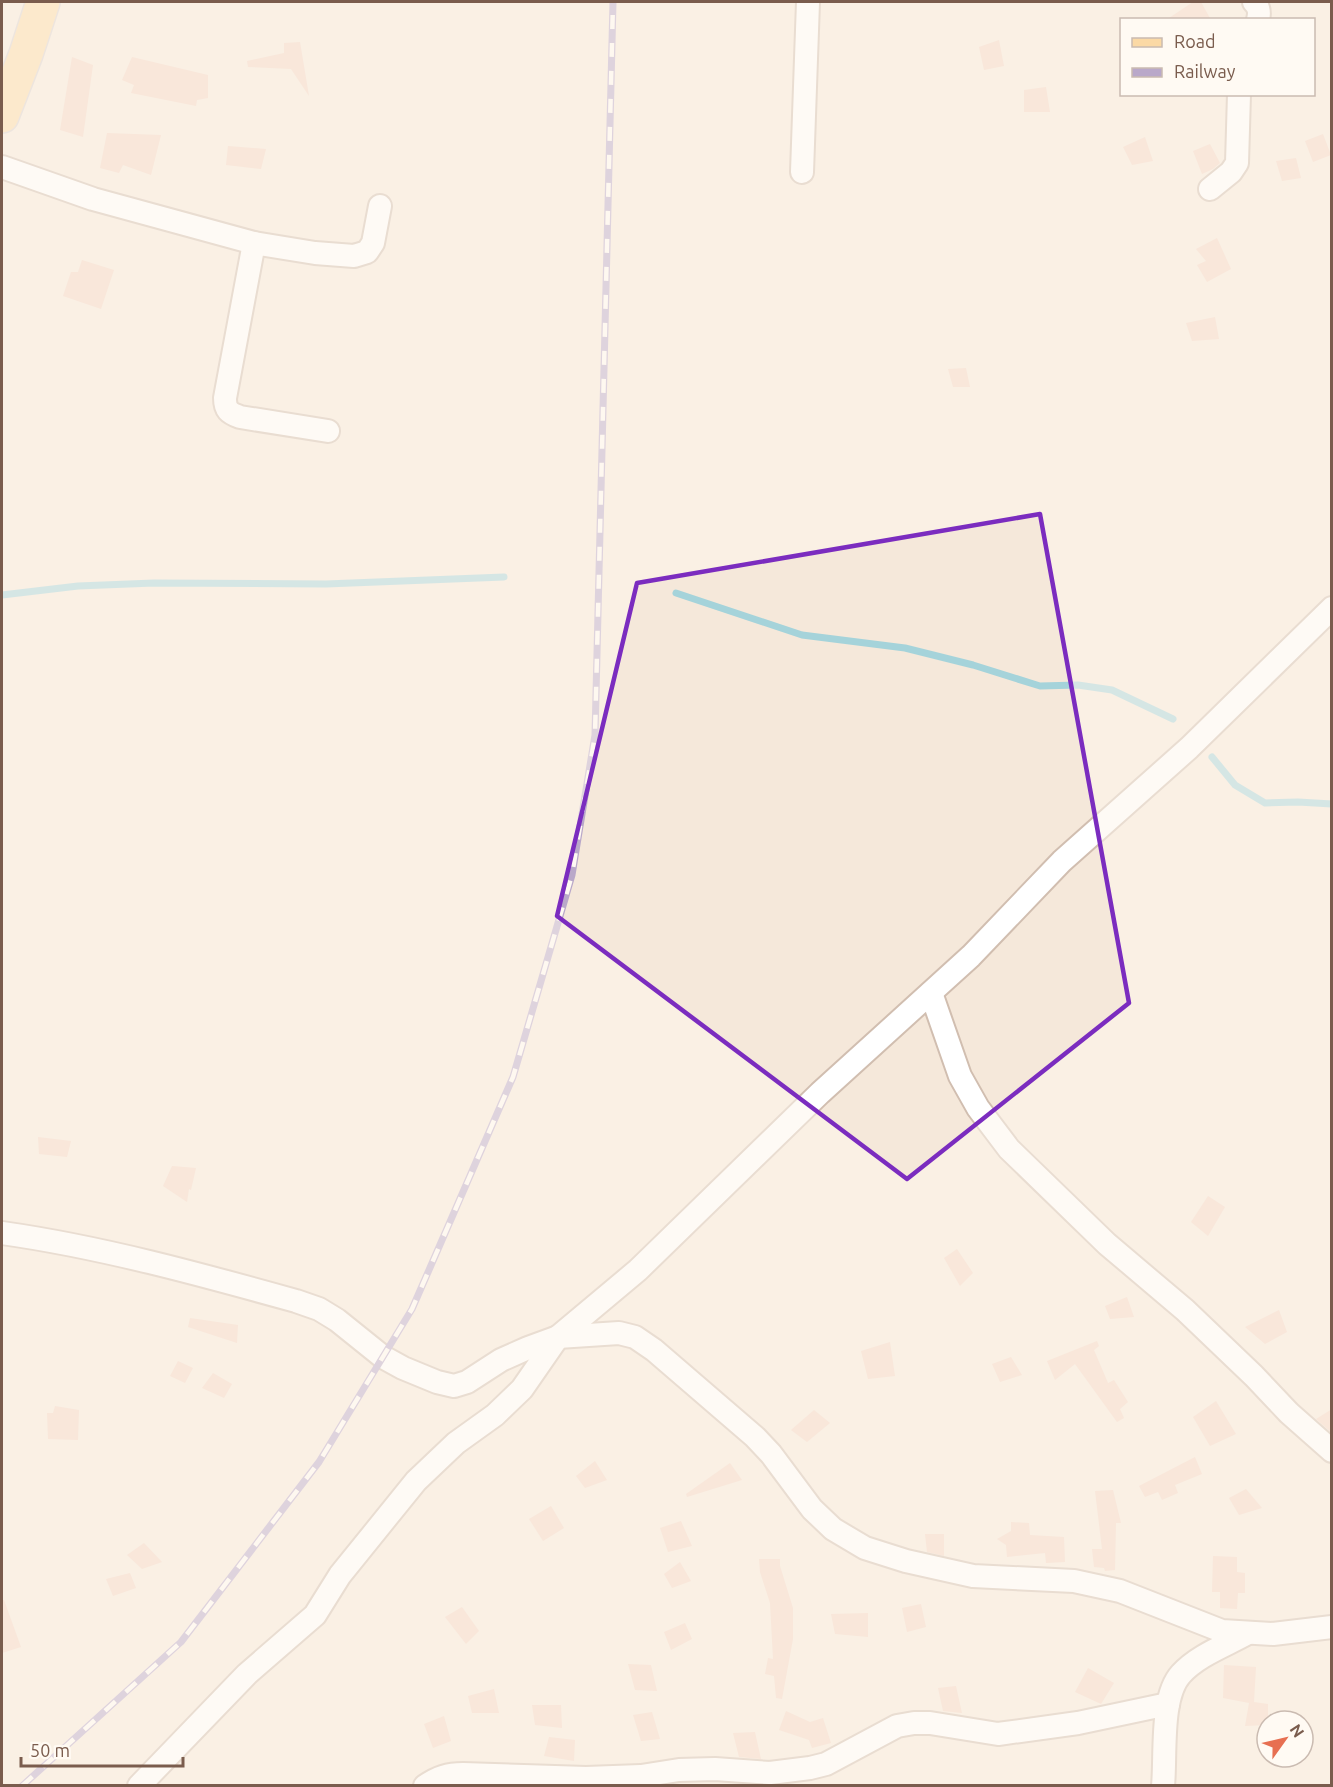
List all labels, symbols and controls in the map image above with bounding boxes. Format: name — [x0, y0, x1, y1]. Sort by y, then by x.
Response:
legend — [1120, 18, 1315, 96]
text: Road — [1174, 31, 1216, 51]
text: Railway — [1174, 61, 1236, 81]
north arrow — [1255, 1709, 1315, 1769]
text: N — [1287, 1721, 1308, 1741]
scale bar — [21, 1730, 183, 1768]
text: 50 m — [30, 1740, 70, 1760]

